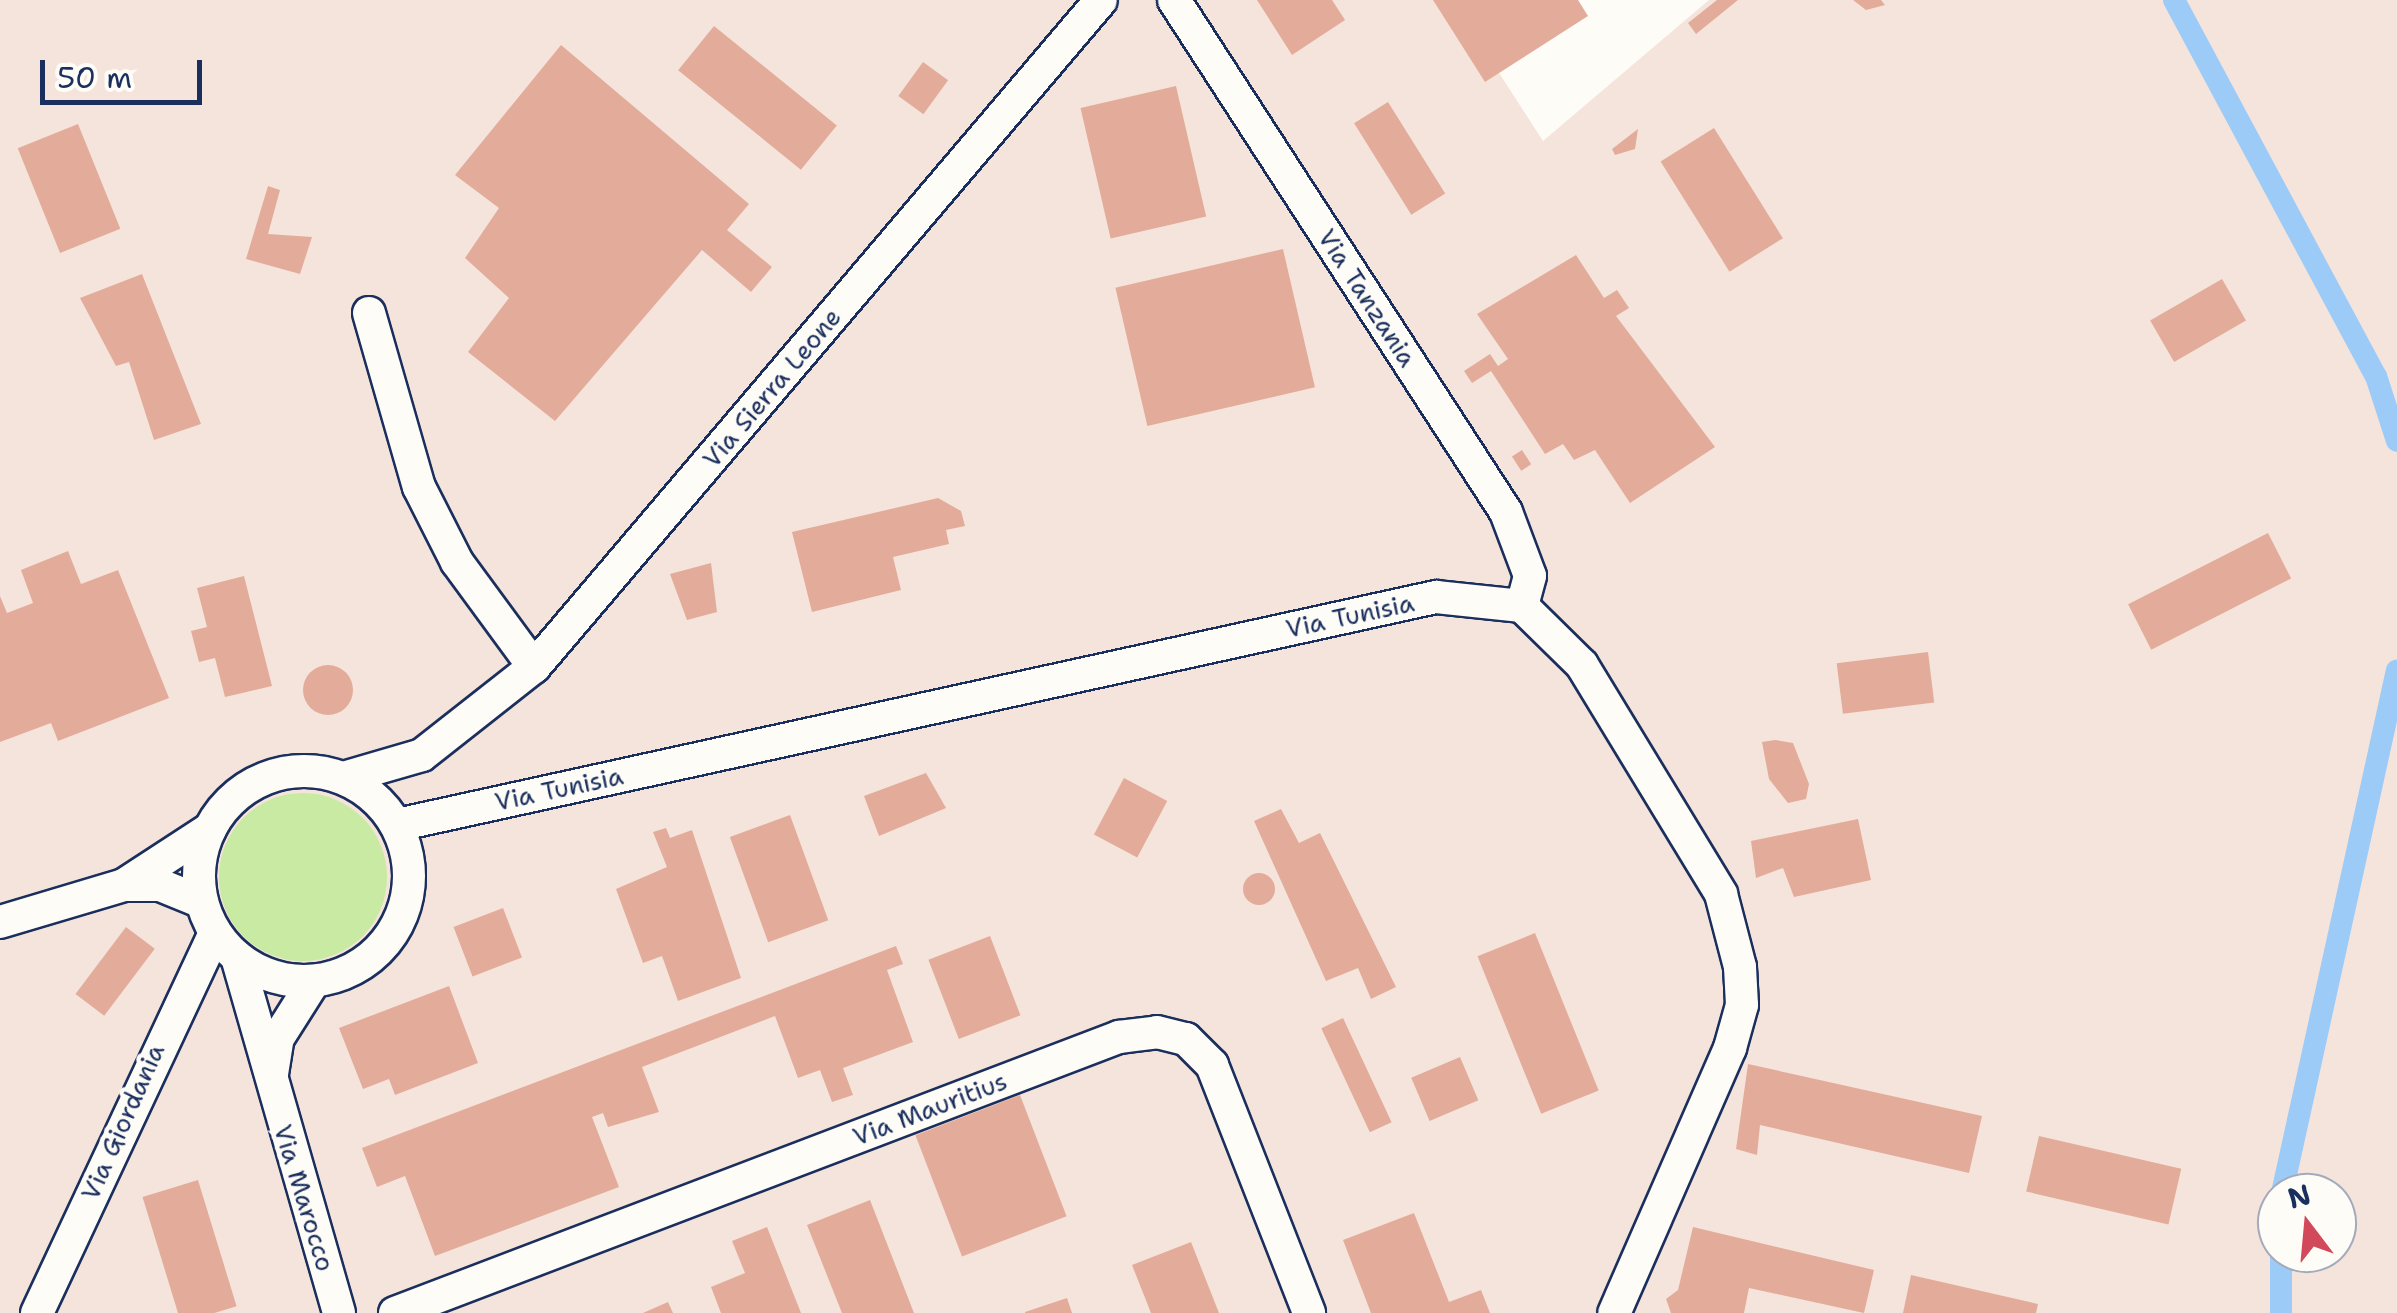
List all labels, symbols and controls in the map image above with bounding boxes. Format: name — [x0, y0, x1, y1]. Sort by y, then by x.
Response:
scale bar — [45, 40, 208, 102]
text: 50 m — [57, 57, 132, 98]
street label: Via Tanzania — [1311, 224, 1423, 372]
street label: Via Sierra Leone — [697, 302, 847, 474]
street label: Via Tunisia — [1283, 588, 1417, 644]
street label: Via Tunisia — [492, 761, 626, 817]
street label: Via Giordania — [75, 1039, 171, 1205]
street label: Via Mauritius — [849, 1066, 1011, 1152]
street label: Via Marocco — [267, 1121, 341, 1275]
north arrow — [2257, 1173, 2357, 1273]
text: N — [2283, 1175, 2315, 1217]

